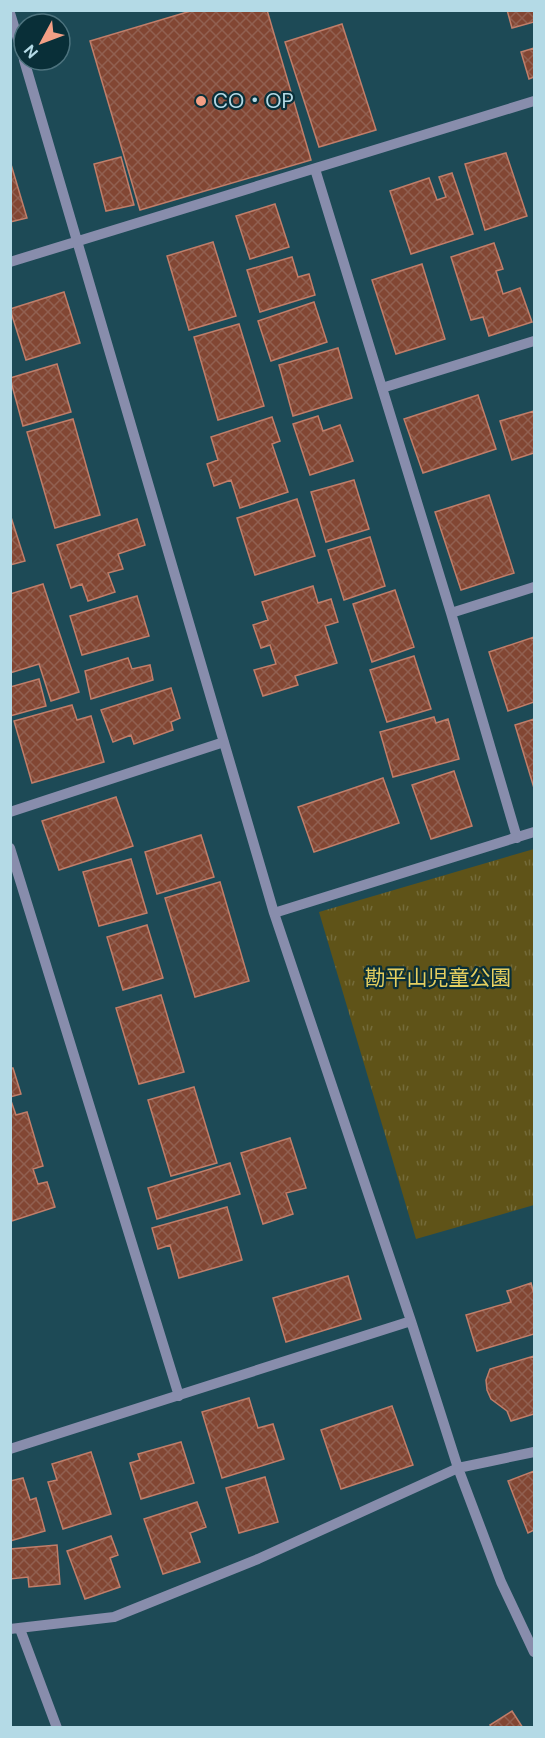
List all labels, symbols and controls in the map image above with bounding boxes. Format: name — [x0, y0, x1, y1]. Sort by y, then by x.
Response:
north arrow — [12, 12, 72, 72]
text: N — [19, 40, 43, 63]
place label: CO・OP — [213, 87, 294, 115]
marker: CO・OP — [194, 94, 208, 108]
park label: 勘平山児童公園 — [365, 964, 512, 992]

